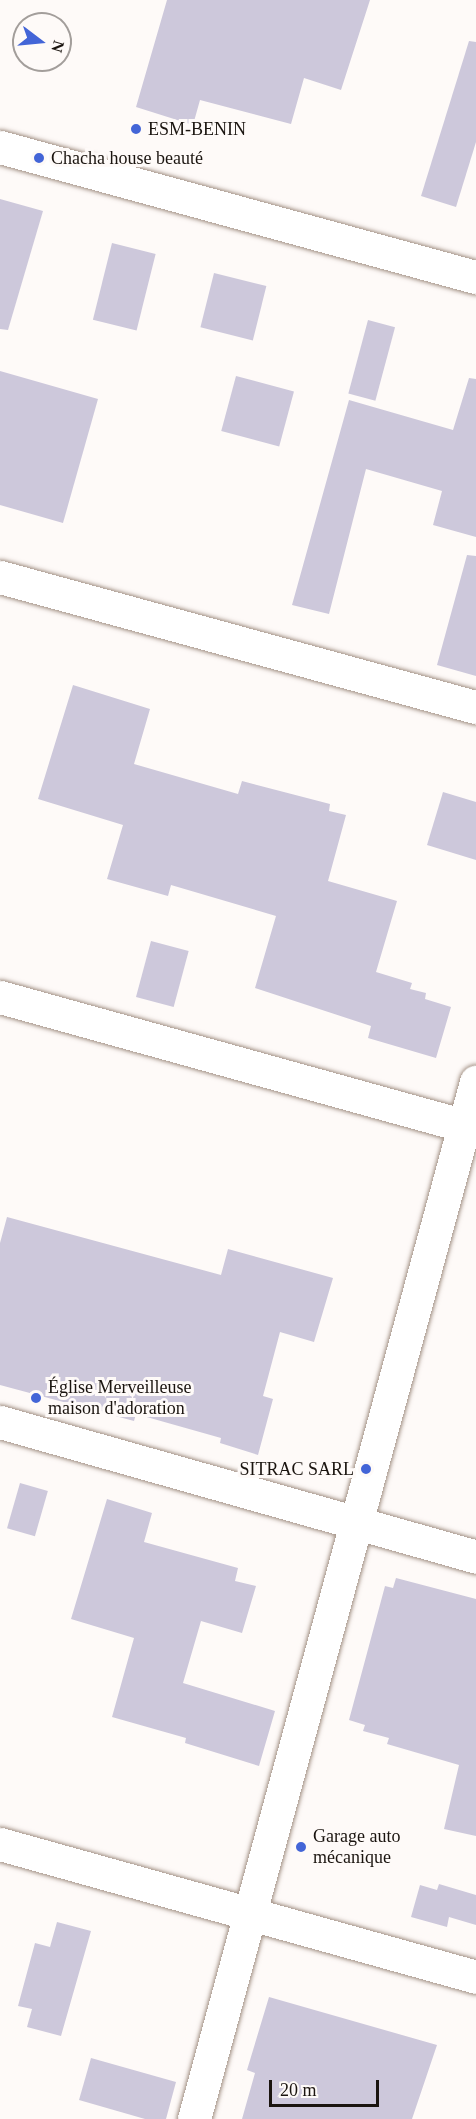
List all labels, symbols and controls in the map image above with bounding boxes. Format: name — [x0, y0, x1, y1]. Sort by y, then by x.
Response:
north arrow — [12, 12, 72, 72]
text: N — [48, 39, 68, 54]
place label: ESM-BENIN — [148, 118, 246, 140]
marker: ESM-BENIN — [129, 122, 143, 136]
place label: Chacha house beauté — [51, 147, 203, 169]
marker: Chacha house beauté — [32, 151, 46, 165]
place label: Église Merveilleuse maison d'adoration — [48, 1377, 191, 1420]
marker: Église Merveilleuse maison d'adoration — [29, 1391, 43, 1405]
place label: SITRAC SARL — [239, 1458, 354, 1480]
marker: SITRAC SARL — [359, 1462, 373, 1476]
place label: Garage auto mécanique — [313, 1826, 400, 1868]
marker: Garage auto mécanique — [294, 1840, 308, 1854]
scale bar — [272, 2068, 382, 2106]
text: 20 m — [280, 2080, 317, 2100]

